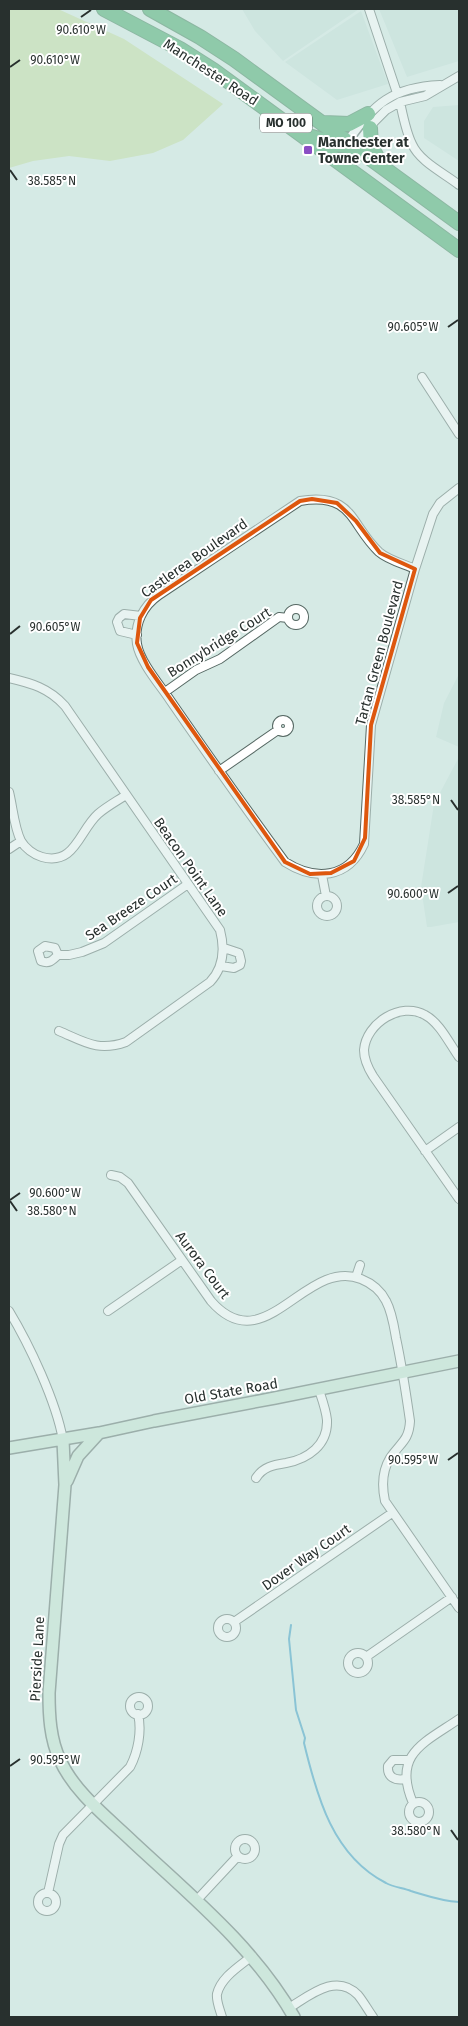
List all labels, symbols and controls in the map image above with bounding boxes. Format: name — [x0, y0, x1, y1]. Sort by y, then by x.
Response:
text: 90.610°W — [56, 23, 106, 37]
street label: Manchester Road — [160, 35, 261, 109]
text: 90.610°W — [30, 53, 80, 67]
road number: MO 100 — [260, 114, 312, 132]
place label: Manchester at Towne Center — [318, 134, 410, 167]
marker: Manchester at Towne Center — [302, 144, 314, 156]
text: 38.585°N — [28, 174, 76, 188]
text: 90.605°W — [388, 320, 439, 334]
street label: Castlerea Boulevard — [138, 515, 251, 602]
street label: Tartan Green Boulevard — [352, 579, 407, 727]
street label: Bonnybridge Court — [164, 603, 275, 681]
text: 90.605°W — [30, 620, 81, 634]
text: 38.585°N — [392, 793, 440, 807]
street label: Beacon Point Lane — [150, 814, 231, 920]
street label: Sea Breeze Court — [82, 870, 181, 944]
text: 90.600°W — [387, 887, 439, 901]
text: 90.600°W — [29, 1186, 81, 1200]
text: 38.580°N — [27, 1204, 77, 1218]
street label: Aurora Court — [172, 1228, 234, 1303]
street label: Old State Road — [183, 1375, 279, 1408]
text: 90.595°W — [388, 1453, 438, 1467]
street label: Dover Way Court — [259, 1520, 355, 1594]
street label: Pierside Lane — [27, 1616, 48, 1702]
text: 90.595°W — [30, 1753, 80, 1767]
text: 38.580°N — [391, 1824, 441, 1838]

